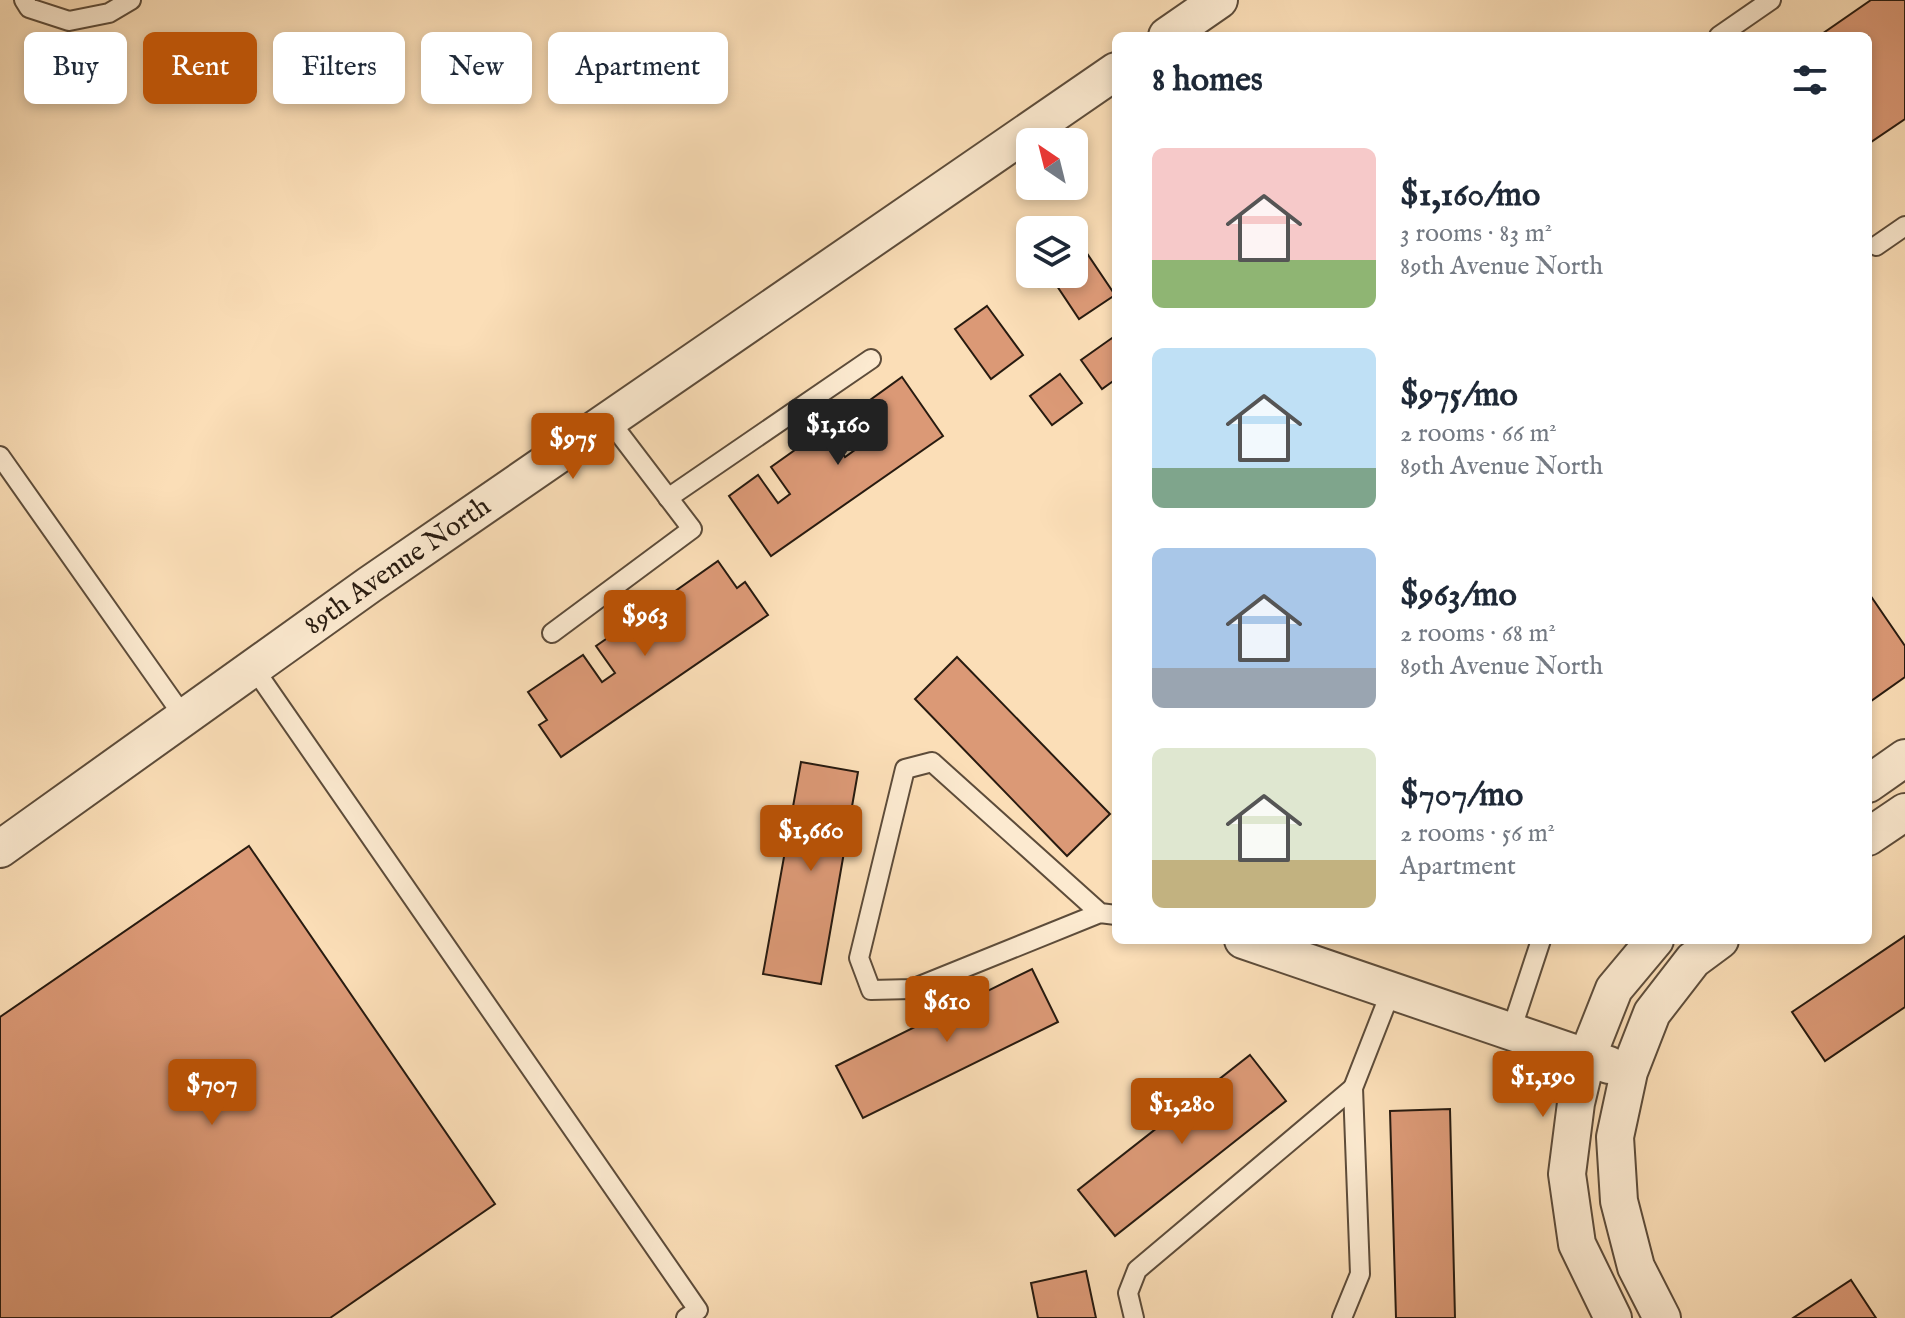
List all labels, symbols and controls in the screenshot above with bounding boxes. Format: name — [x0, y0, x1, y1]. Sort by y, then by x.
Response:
chip: Buy — [24, 32, 127, 104]
chip: Rent — [143, 32, 257, 104]
chip: Filters — [273, 32, 405, 104]
chip: New — [421, 32, 532, 104]
chip: Apartment — [548, 32, 728, 104]
icon: filters — [1788, 58, 1832, 102]
text: 8 homes — [1152, 59, 1263, 102]
north arrow — [1016, 128, 1088, 200]
map controls — [1016, 128, 1088, 288]
text: $1,160/mo — [1400, 174, 1540, 217]
icon: home — [1216, 180, 1312, 276]
button: layers — [1016, 216, 1088, 288]
text: 3 rooms · 83 m² — [1400, 217, 1552, 250]
text: 89th Avenue North — [1400, 250, 1603, 283]
text: $975/mo — [1400, 374, 1518, 417]
icon: home — [1216, 380, 1312, 476]
pin: $1,160 — [773, 399, 903, 467]
text: $1,160 — [806, 408, 870, 441]
pin: $975 — [526, 413, 620, 481]
text: 2 rooms · 66 m² — [1400, 417, 1557, 450]
text: $975 — [549, 422, 597, 455]
text: 89th Avenue North — [1400, 450, 1603, 483]
street label: 89th Avenue North — [298, 489, 497, 643]
text: $963/mo — [1400, 574, 1517, 617]
icon: home — [1216, 580, 1312, 676]
pin: $963 — [598, 590, 692, 658]
text: $963 — [622, 599, 668, 632]
text: 2 rooms · 68 m² — [1400, 617, 1556, 650]
text: 89th Avenue North — [1400, 650, 1603, 683]
text: $707/mo — [1400, 774, 1523, 817]
icon: home — [1216, 780, 1312, 876]
pin: $1,660 — [746, 805, 876, 873]
text: $1,660 — [778, 814, 844, 847]
text: 2 rooms · 56 m² — [1400, 817, 1555, 850]
text: Apartment — [1400, 850, 1516, 883]
pin: $610 — [900, 976, 994, 1044]
text: $610 — [923, 985, 971, 1018]
pin: $1,190 — [1478, 1051, 1608, 1119]
pin: $707 — [165, 1059, 259, 1127]
text: $1,190 — [1511, 1060, 1575, 1093]
text: $707 — [186, 1068, 238, 1101]
pin: $1,280 — [1117, 1078, 1247, 1146]
text: $1,280 — [1149, 1087, 1215, 1120]

